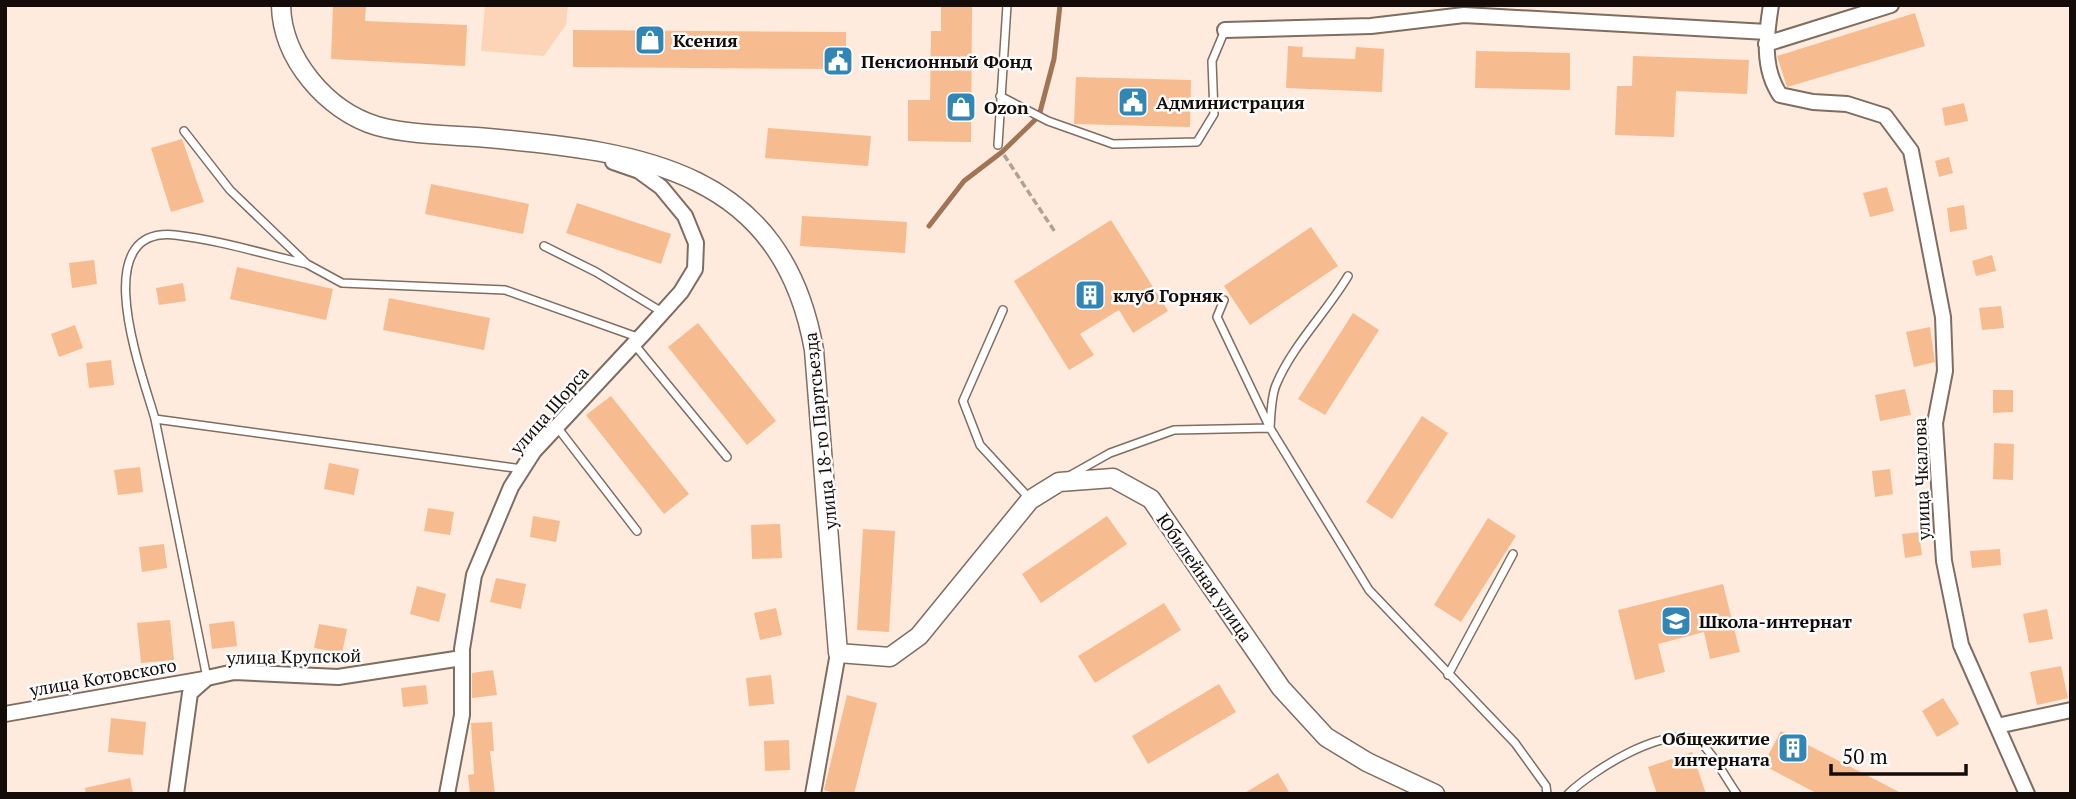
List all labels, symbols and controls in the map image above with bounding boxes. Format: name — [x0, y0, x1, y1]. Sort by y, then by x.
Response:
shop icon: Ксения — [633, 23, 667, 57]
place label: Ксения — [673, 28, 738, 52]
public building icon: Пенсионный Фонд — [821, 44, 855, 78]
place label: Пенсионный Фонд — [861, 49, 1032, 73]
public building icon: Администрация — [1116, 85, 1150, 119]
shop icon: Ozon — [944, 90, 978, 124]
place label: Администрация — [1156, 90, 1305, 114]
place label: Ozon — [984, 95, 1029, 119]
building icon: клуб Горняк — [1073, 278, 1107, 312]
place label: клуб Горняк — [1113, 283, 1223, 307]
street label: улица 18-го Партсьезда — [798, 331, 842, 532]
street label: улица Щорса — [504, 361, 594, 460]
street label: улица Чкалова — [1907, 417, 1935, 542]
street label: Юбилейная улица — [1152, 508, 1258, 646]
school or university icon: Школа-интернат — [1659, 604, 1693, 638]
place label: Школа-интернат — [1699, 609, 1852, 633]
street label: улица Крупской — [226, 643, 361, 669]
street label: улица Котовского — [27, 652, 178, 702]
place label: Общежитие интерната — [1662, 726, 1770, 771]
building icon: Общежитие интерната — [1776, 731, 1810, 765]
scale bar — [1831, 732, 1966, 776]
text: 50 m — [1842, 742, 1888, 770]

